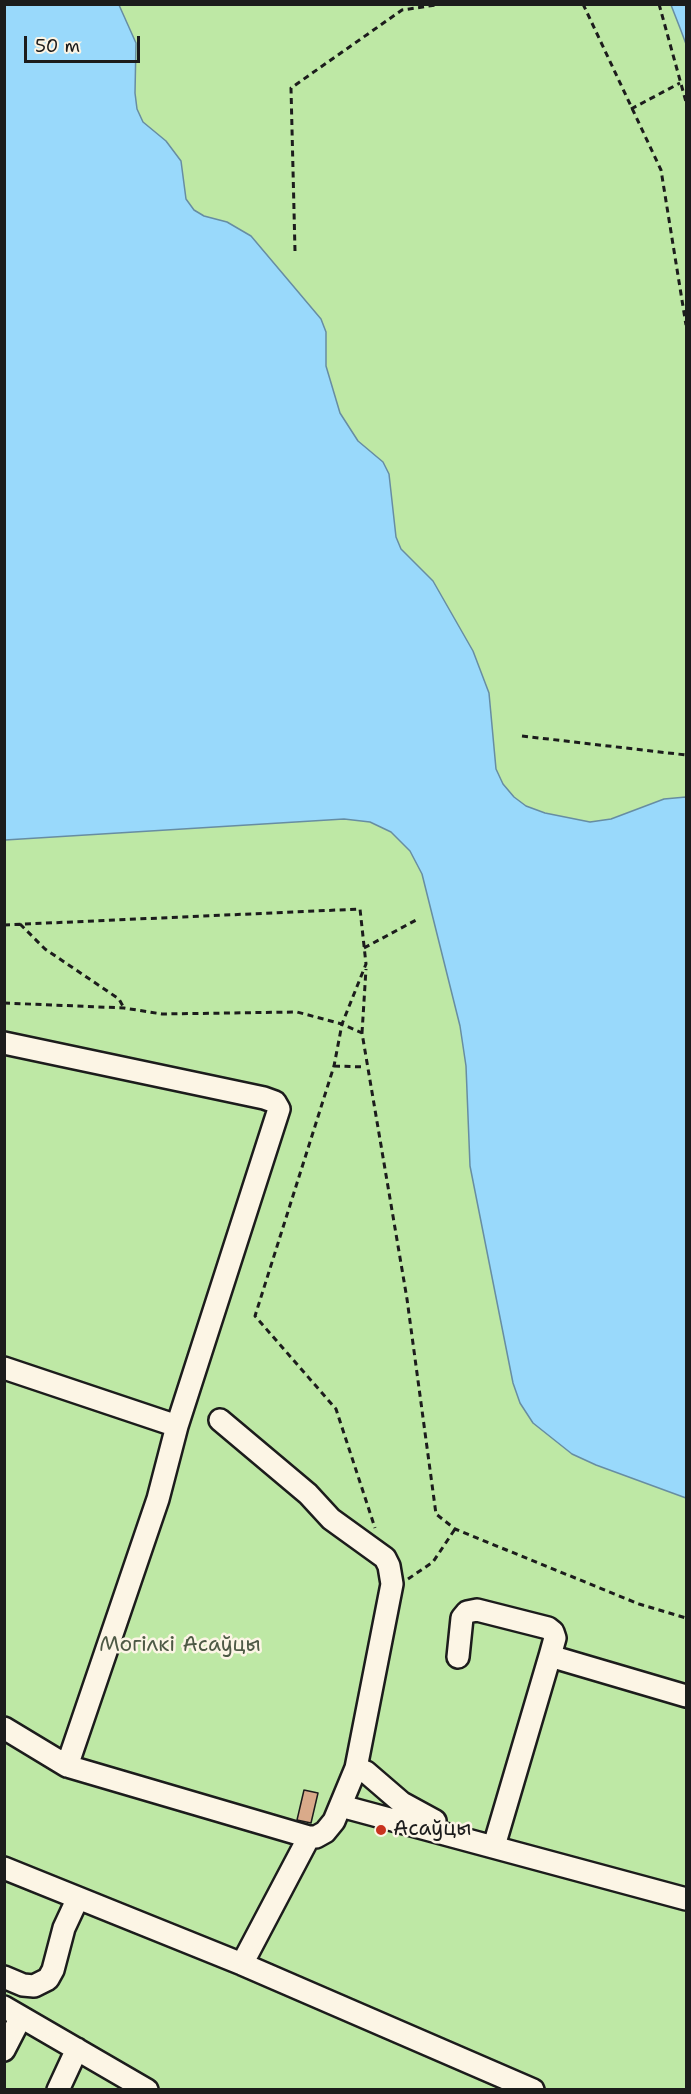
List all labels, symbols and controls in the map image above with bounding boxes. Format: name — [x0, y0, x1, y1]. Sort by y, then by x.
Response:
scale bar — [27, 24, 142, 62]
text: 50 m — [35, 34, 80, 58]
park label: Могілкі Асаўцы — [99, 1633, 261, 1659]
place label: Асаўцы — [393, 1817, 471, 1843]
marker: Асаўцы — [374, 1823, 388, 1837]

